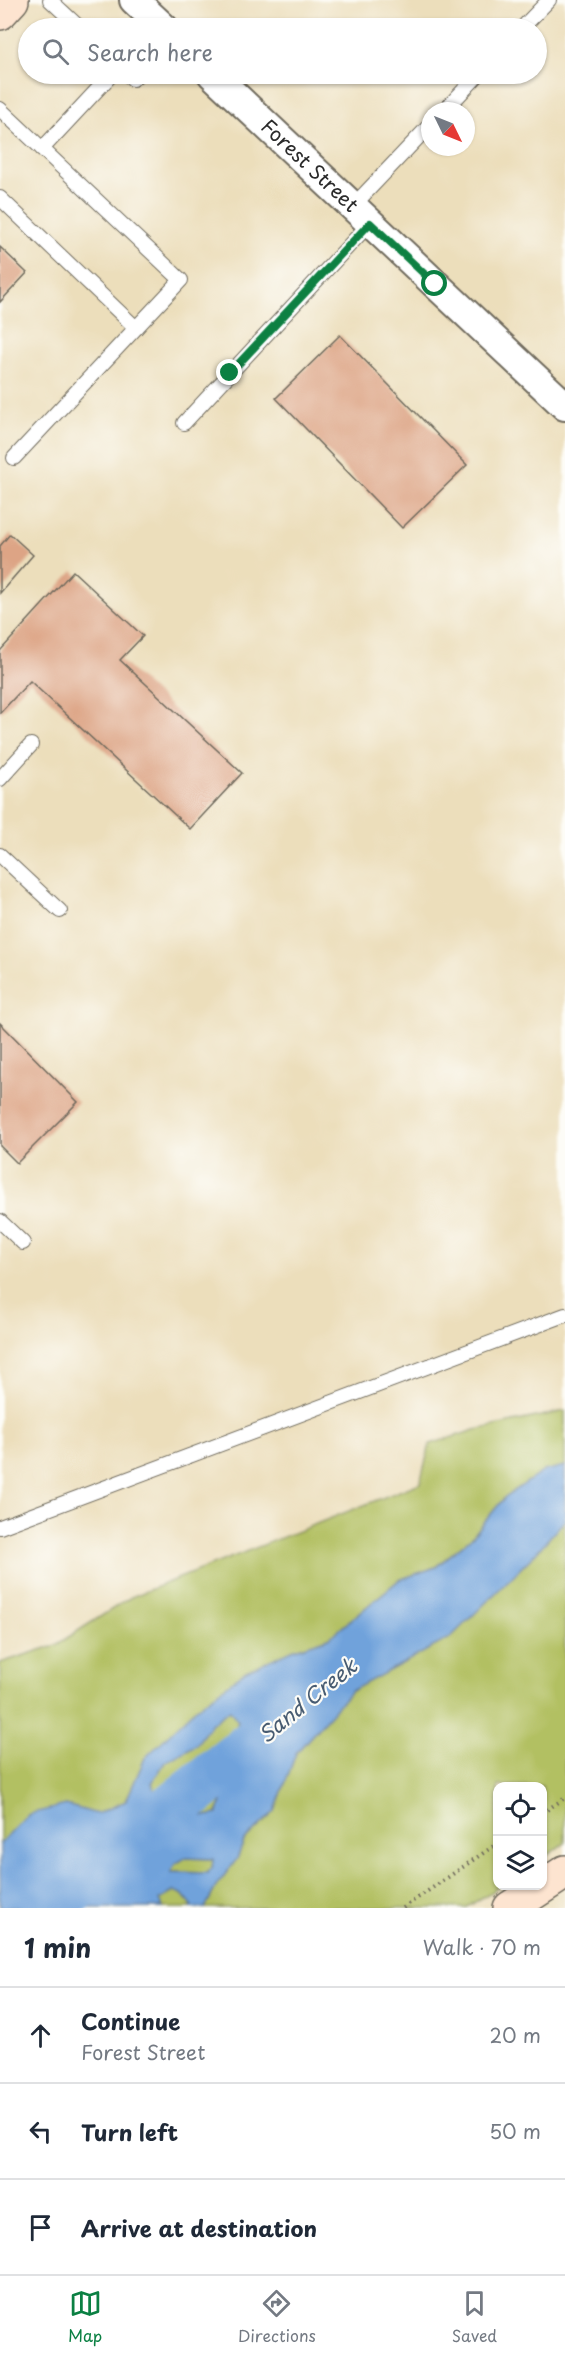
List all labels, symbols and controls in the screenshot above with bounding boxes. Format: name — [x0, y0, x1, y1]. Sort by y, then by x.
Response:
search box — [18, 18, 547, 84]
icon: search — [39, 35, 72, 68]
text: Search here — [87, 35, 213, 68]
north arrow — [421, 102, 475, 156]
street label: Forest Street — [255, 112, 366, 219]
route start — [421, 270, 447, 296]
route end — [216, 359, 242, 385]
water label: Sand Creek — [250, 1649, 364, 1749]
map controls — [493, 1782, 547, 1890]
button: locate — [493, 1782, 547, 1836]
button: layers — [493, 1836, 547, 1890]
text: 1 min — [24, 1928, 91, 1967]
text: Walk · 70 m — [423, 1932, 541, 1962]
text: Continue — [81, 2004, 180, 2037]
icon: ahead — [24, 2019, 57, 2052]
text: 20 m — [489, 2020, 541, 2050]
text: Forest Street — [81, 2037, 205, 2067]
icon: left — [24, 2115, 57, 2148]
text: Turn left — [81, 2115, 178, 2148]
text: 50 m — [489, 2116, 541, 2146]
icon: arrive — [24, 2211, 57, 2244]
text: Arrive at destination — [81, 2211, 317, 2244]
tab: Map — [68, 2287, 102, 2347]
tab: Directions — [238, 2287, 316, 2347]
tab: Saved — [452, 2287, 497, 2347]

